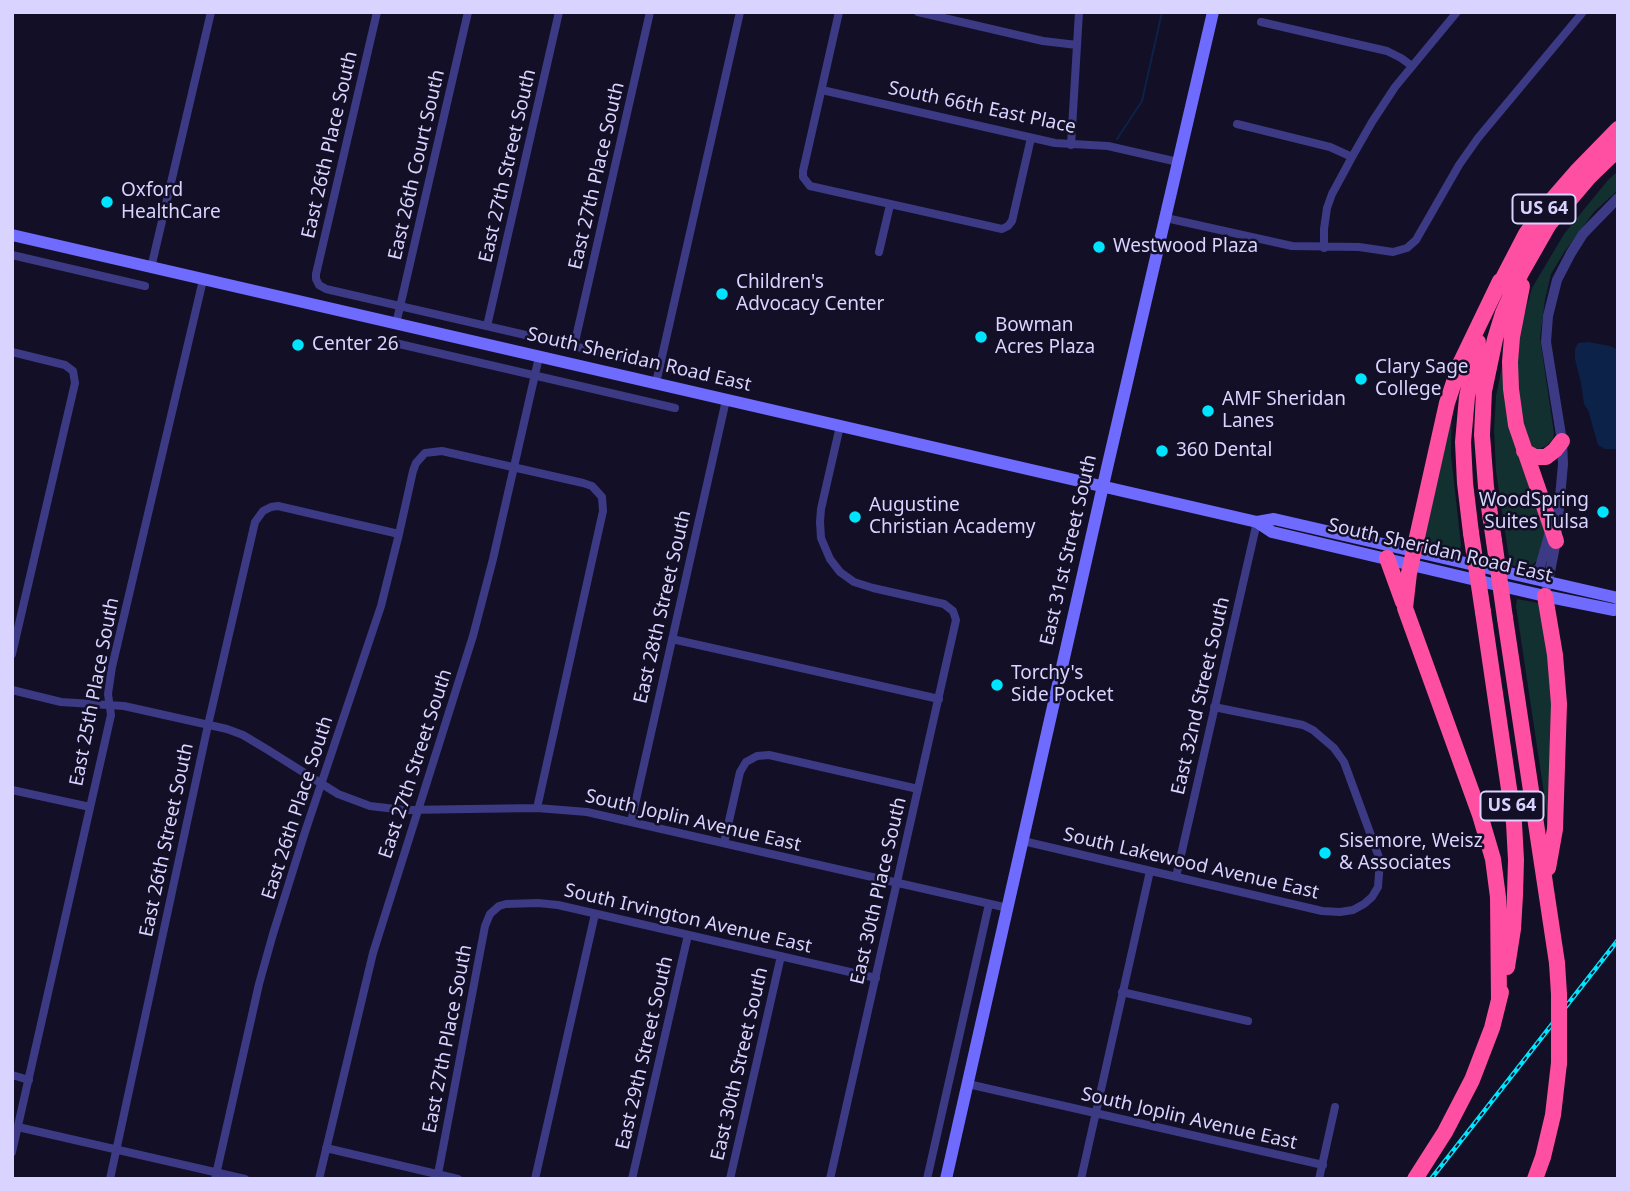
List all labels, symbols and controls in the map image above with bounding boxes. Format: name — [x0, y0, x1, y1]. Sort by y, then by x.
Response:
street label: East 26th Place South — [297, 49, 363, 241]
street label: East 27th Street South — [475, 67, 541, 265]
street label: East 26th Court South — [384, 68, 450, 262]
street label: South 66th East Place — [886, 77, 1078, 139]
street label: East 27th Place South — [564, 80, 630, 272]
place label: Oxford HealthCare — [121, 180, 221, 224]
marker: Oxford HealthCare — [99, 194, 115, 210]
road number: US 64 — [1512, 194, 1576, 224]
place label: Westwood Plaza — [1113, 236, 1258, 258]
marker: Westwood Plaza — [1091, 239, 1107, 255]
place label: Children's Advocacy Center — [736, 272, 884, 316]
marker: Children's Advocacy Center — [714, 286, 730, 302]
place label: Bowman Acres Plaza — [995, 315, 1095, 359]
street label: South Sheridan Road East — [525, 323, 753, 397]
marker: Bowman Acres Plaza — [973, 329, 989, 345]
place label: Center 26 — [312, 334, 399, 356]
marker: Center 26 — [290, 337, 306, 353]
place label: Clary Sage College — [1375, 357, 1469, 401]
marker: Clary Sage College — [1353, 371, 1369, 387]
place label: AMF Sheridan Lanes — [1222, 389, 1346, 433]
marker: AMF Sheridan Lanes — [1200, 403, 1216, 419]
place label: 360 Dental — [1176, 440, 1272, 462]
marker: 360 Dental — [1154, 443, 1170, 459]
street label: East 31st Street South — [1036, 452, 1102, 648]
place label: WoodSpring Suites Tulsa — [1479, 490, 1589, 534]
place label: Augustine Christian Academy — [869, 495, 1035, 539]
marker: WoodSpring Suites Tulsa — [1595, 504, 1611, 520]
street label: East 28th Street South — [630, 508, 696, 706]
marker: Augustine Christian Academy — [847, 509, 863, 525]
street label: South Sheridan Road East — [1326, 514, 1554, 588]
street label: East 32nd Street South — [1167, 595, 1235, 797]
street label: East 25th Place South — [66, 596, 124, 788]
place label: Torchy's Side Pocket — [1011, 663, 1114, 707]
street label: East 27th Street South — [375, 666, 457, 862]
marker: Torchy's Side Pocket — [989, 677, 1005, 693]
street label: East 26th Place South — [258, 713, 338, 903]
street label: East 26th Street South — [135, 741, 199, 939]
street label: South Joplin Avenue East — [583, 785, 803, 857]
road number: US 64 — [1480, 792, 1544, 820]
street label: East 30th Place South — [846, 795, 912, 987]
street label: South Lakewood Avenue East — [1061, 823, 1321, 905]
place label: Sisemore, Weisz & Associates — [1339, 831, 1483, 875]
marker: Sisemore, Weisz & Associates — [1317, 845, 1333, 861]
street label: South Irvington Avenue East — [562, 879, 814, 959]
street label: East 27th Place South — [419, 943, 477, 1135]
street label: East 29th Street South — [612, 954, 678, 1152]
street label: East 30th Street South — [707, 965, 773, 1163]
street label: South Joplin Avenue East — [1079, 1083, 1299, 1155]

